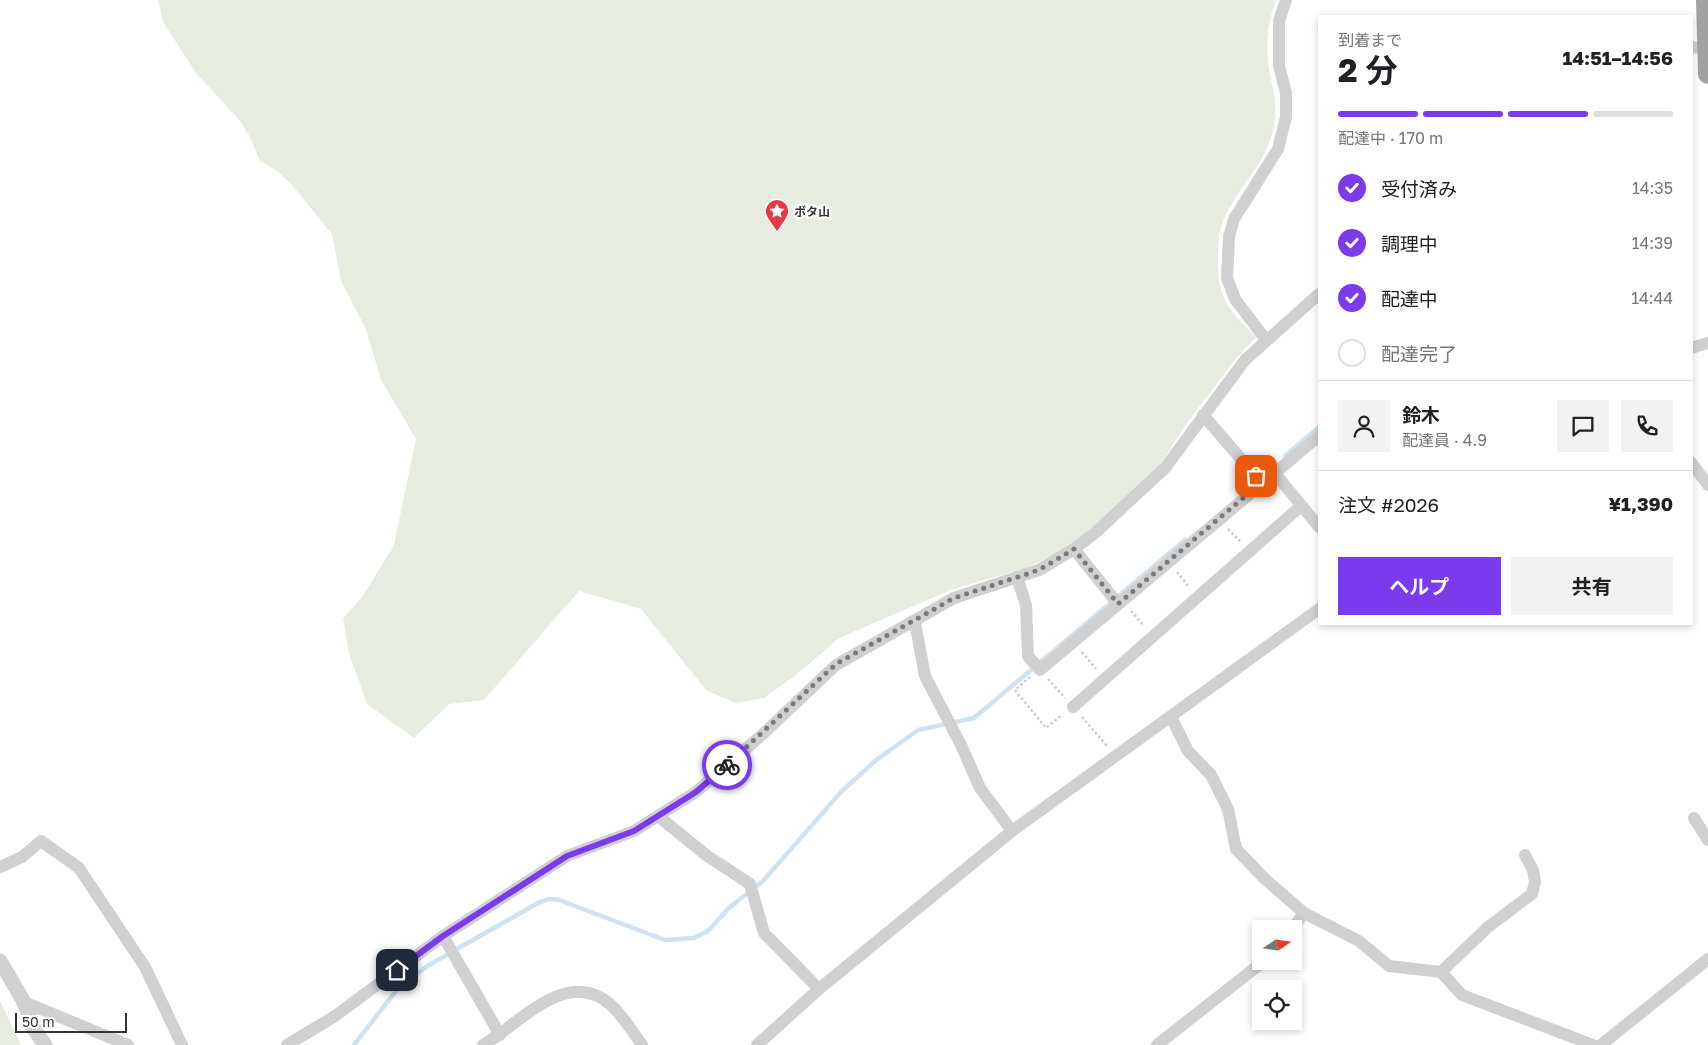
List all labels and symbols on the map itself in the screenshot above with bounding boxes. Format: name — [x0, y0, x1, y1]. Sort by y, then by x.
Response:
place icon: ボタ山 — [764, 198, 790, 232]
place label: ボタ山 — [794, 204, 830, 219]
pin — [1235, 455, 1277, 497]
courier — [702, 740, 752, 790]
north arrow — [1252, 920, 1302, 970]
pin — [376, 949, 418, 991]
scale bar — [15, 1010, 128, 1033]

